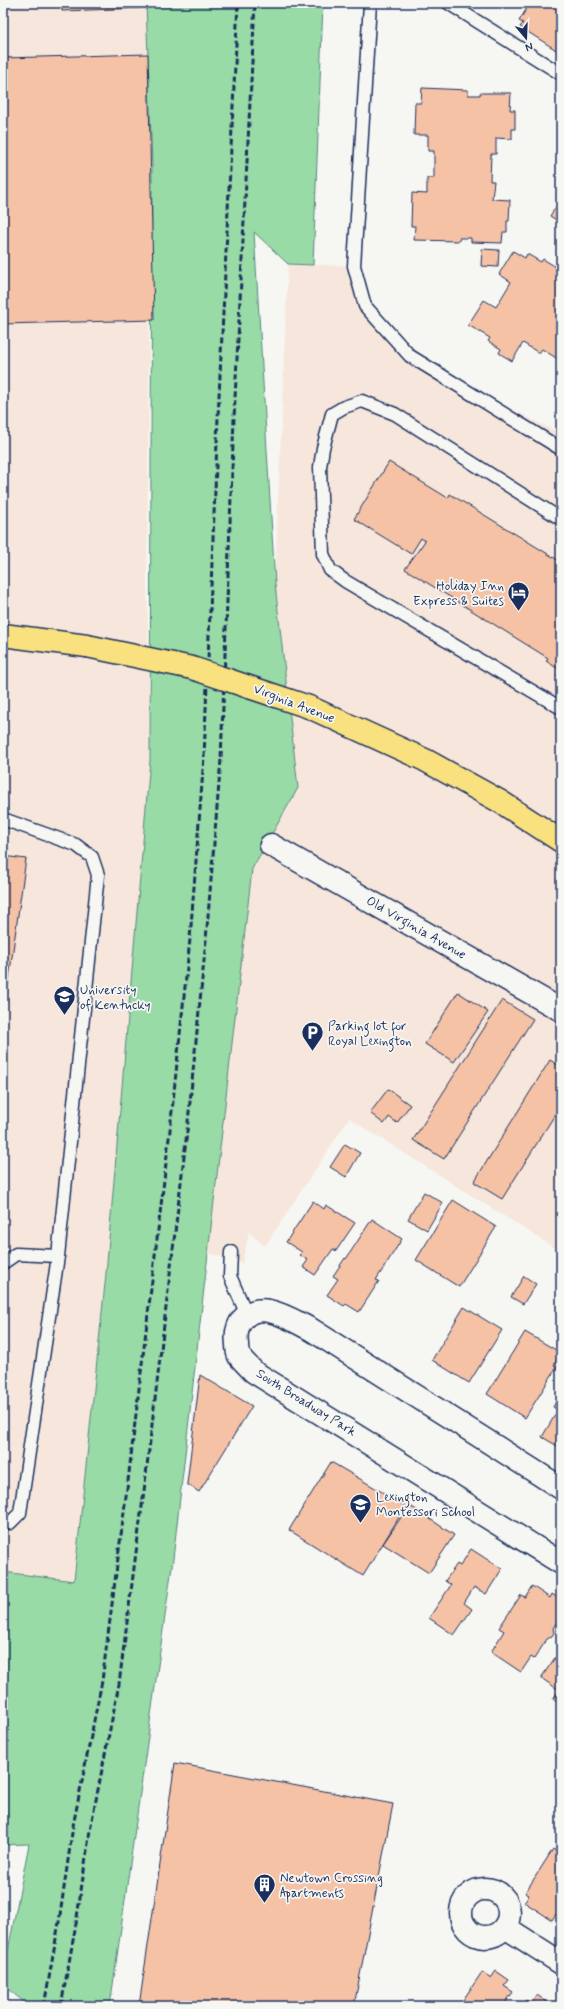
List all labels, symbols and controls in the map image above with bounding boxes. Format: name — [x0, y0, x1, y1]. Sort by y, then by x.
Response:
north arrow — [506, 18, 546, 58]
text: N — [523, 39, 535, 54]
place label: Holiday Inn Express & Suites — [413, 578, 504, 610]
hotel icon: Holiday Inn Express & Suites — [506, 580, 532, 613]
street label: Virginia Avenue — [251, 681, 337, 728]
street label: Old Virginia Avenue — [362, 893, 469, 965]
place label: University of Kentucky — [80, 982, 151, 1014]
school or university icon: University of Kentucky — [52, 984, 78, 1017]
place label: Parking lot for Royal Lexington — [328, 1018, 412, 1052]
parking icon: Parking lot for Royal Lexington — [300, 1020, 326, 1053]
street label: South Broadway Park — [253, 1365, 360, 1441]
place label: Lexington Montessori School — [376, 1489, 475, 1521]
school or university icon: Lexington Montessori School — [347, 1491, 373, 1524]
place label: Newtown Crossing Apartments — [280, 1870, 383, 1903]
building icon: Newtown Crossing Apartments — [251, 1872, 277, 1905]

